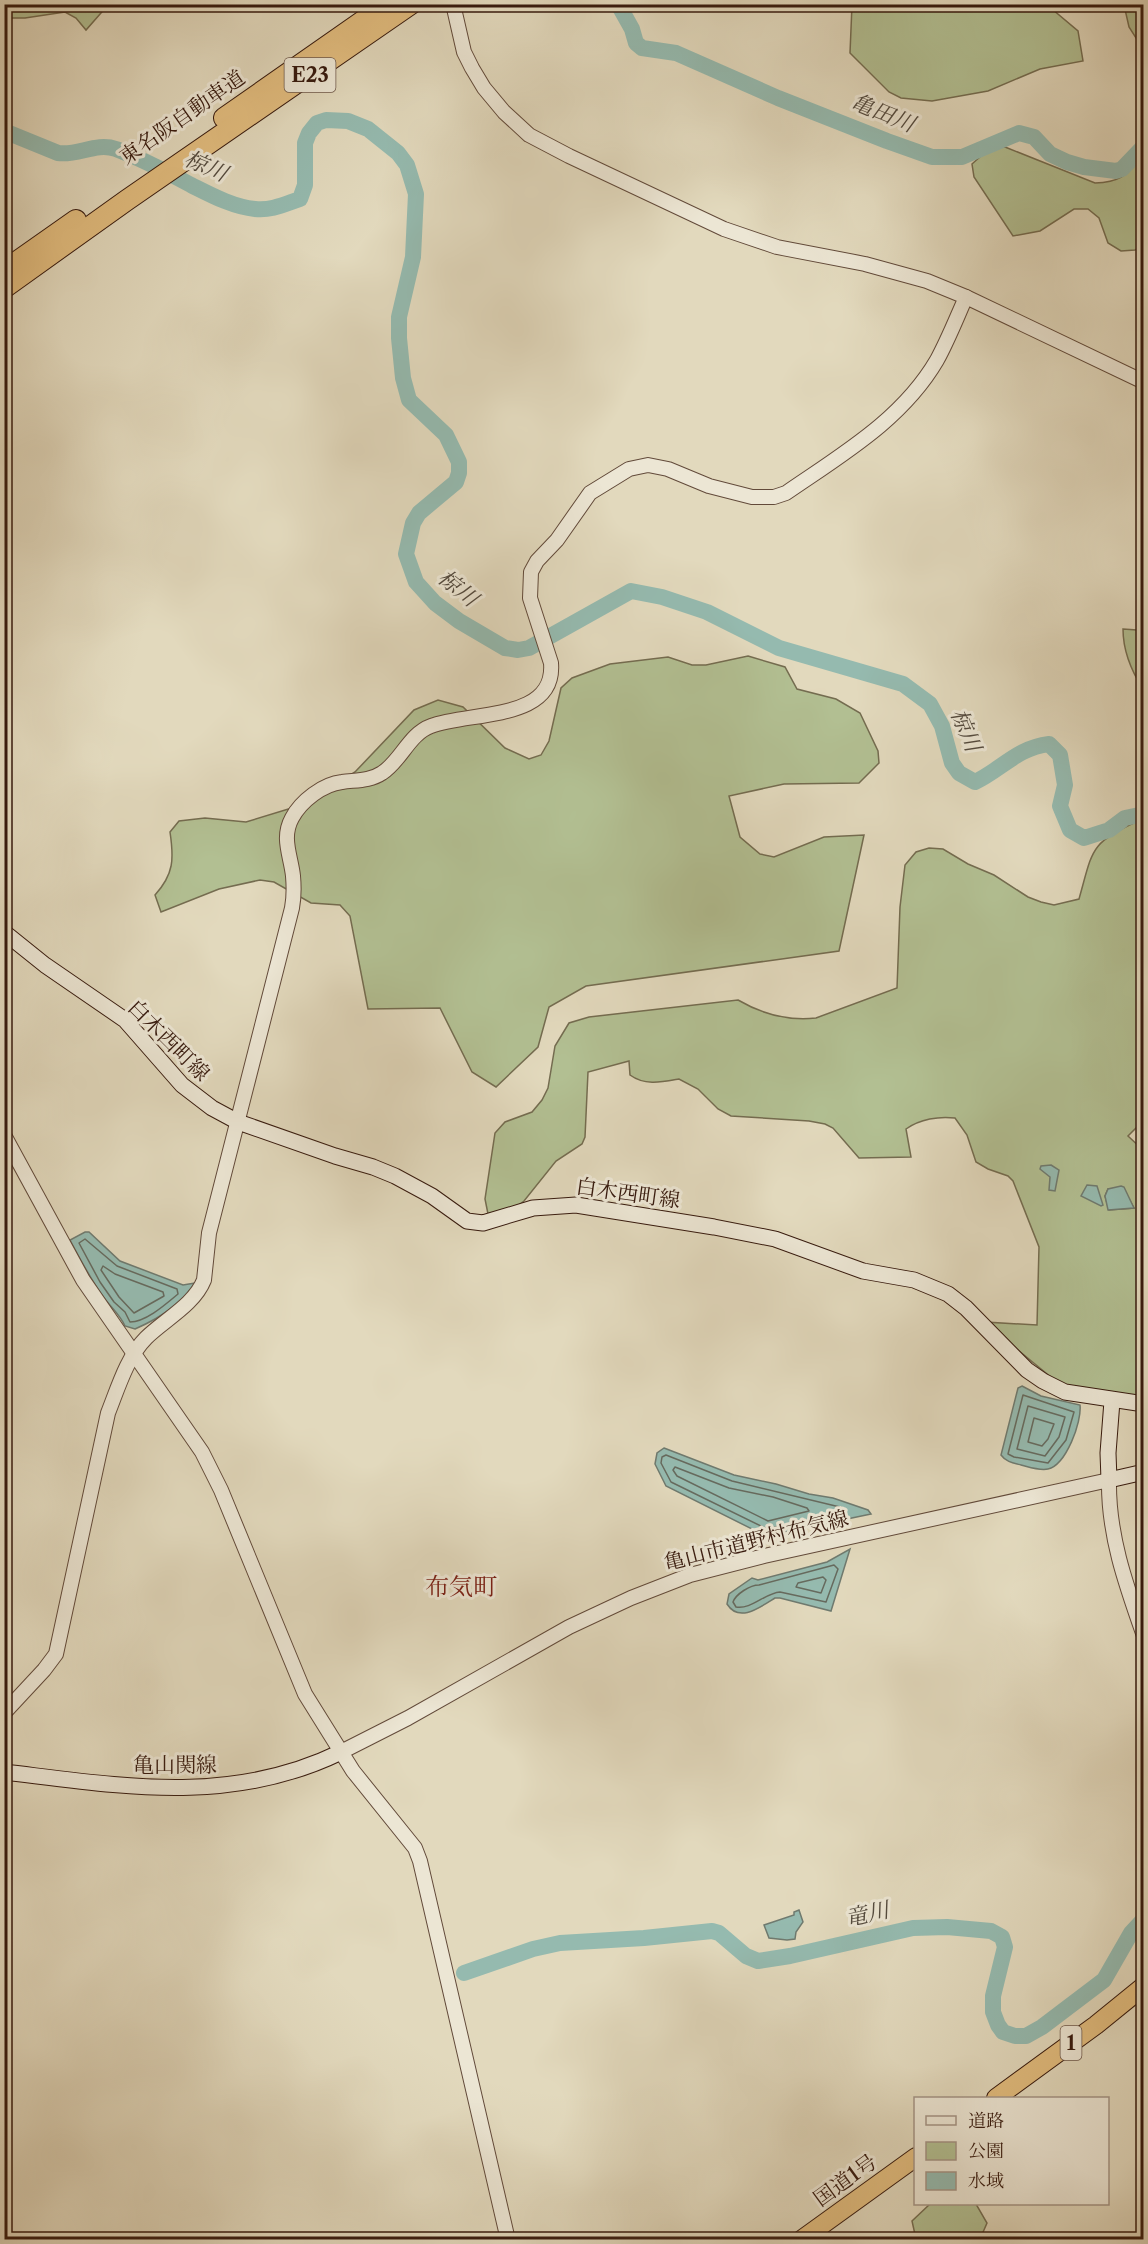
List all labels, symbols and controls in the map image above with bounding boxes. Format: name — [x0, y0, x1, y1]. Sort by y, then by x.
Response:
road number: E23 — [284, 58, 336, 92]
street label: 東名阪自動車道 — [115, 65, 249, 169]
water label: 亀田川 — [847, 88, 921, 139]
water label: 椋川 — [180, 145, 233, 188]
water label: 椋川 — [432, 564, 485, 614]
water label: 椋川 — [945, 704, 988, 757]
street label: 白木西町線 — [123, 994, 215, 1086]
street label: 白木西町線 — [574, 1173, 682, 1213]
street label: 亀山市道野村布気線 — [661, 1505, 851, 1575]
district label: 布気町 — [425, 1572, 497, 1601]
street label: 亀山関線 — [133, 1752, 217, 1777]
water label: 竜川 — [843, 1896, 893, 1932]
road number: 1 — [1060, 2026, 1082, 2060]
legend — [914, 2097, 1109, 2205]
text: 道路 — [968, 2110, 1004, 2132]
text: 公園 — [968, 2140, 1004, 2162]
street label: 国道1号 — [809, 2149, 881, 2211]
text: 水域 — [968, 2170, 1004, 2192]

